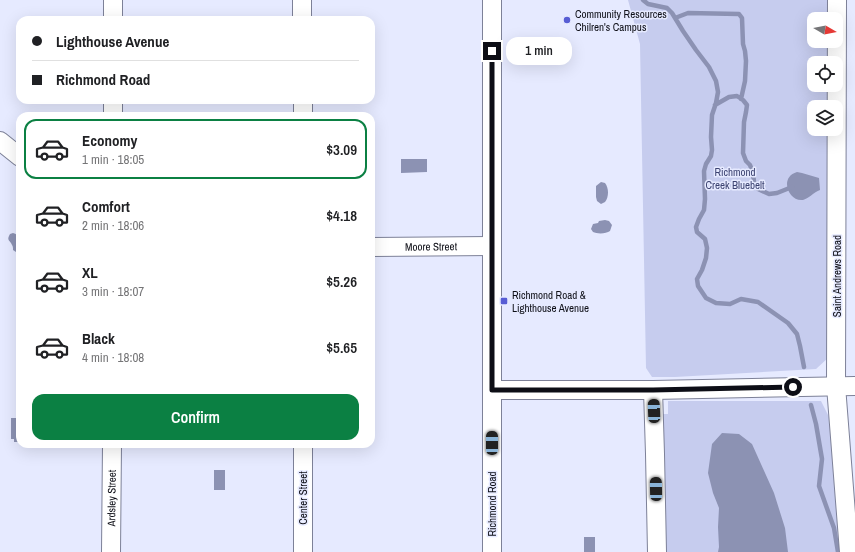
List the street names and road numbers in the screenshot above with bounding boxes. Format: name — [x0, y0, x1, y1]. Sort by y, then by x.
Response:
street label: Saint Andrews Road — [830, 235, 844, 317]
street label: Moore Street — [405, 239, 458, 254]
street label: Ardsley Street — [104, 469, 119, 527]
street label: Center Street — [296, 471, 310, 525]
street label: Richmond Road — [485, 471, 499, 537]

